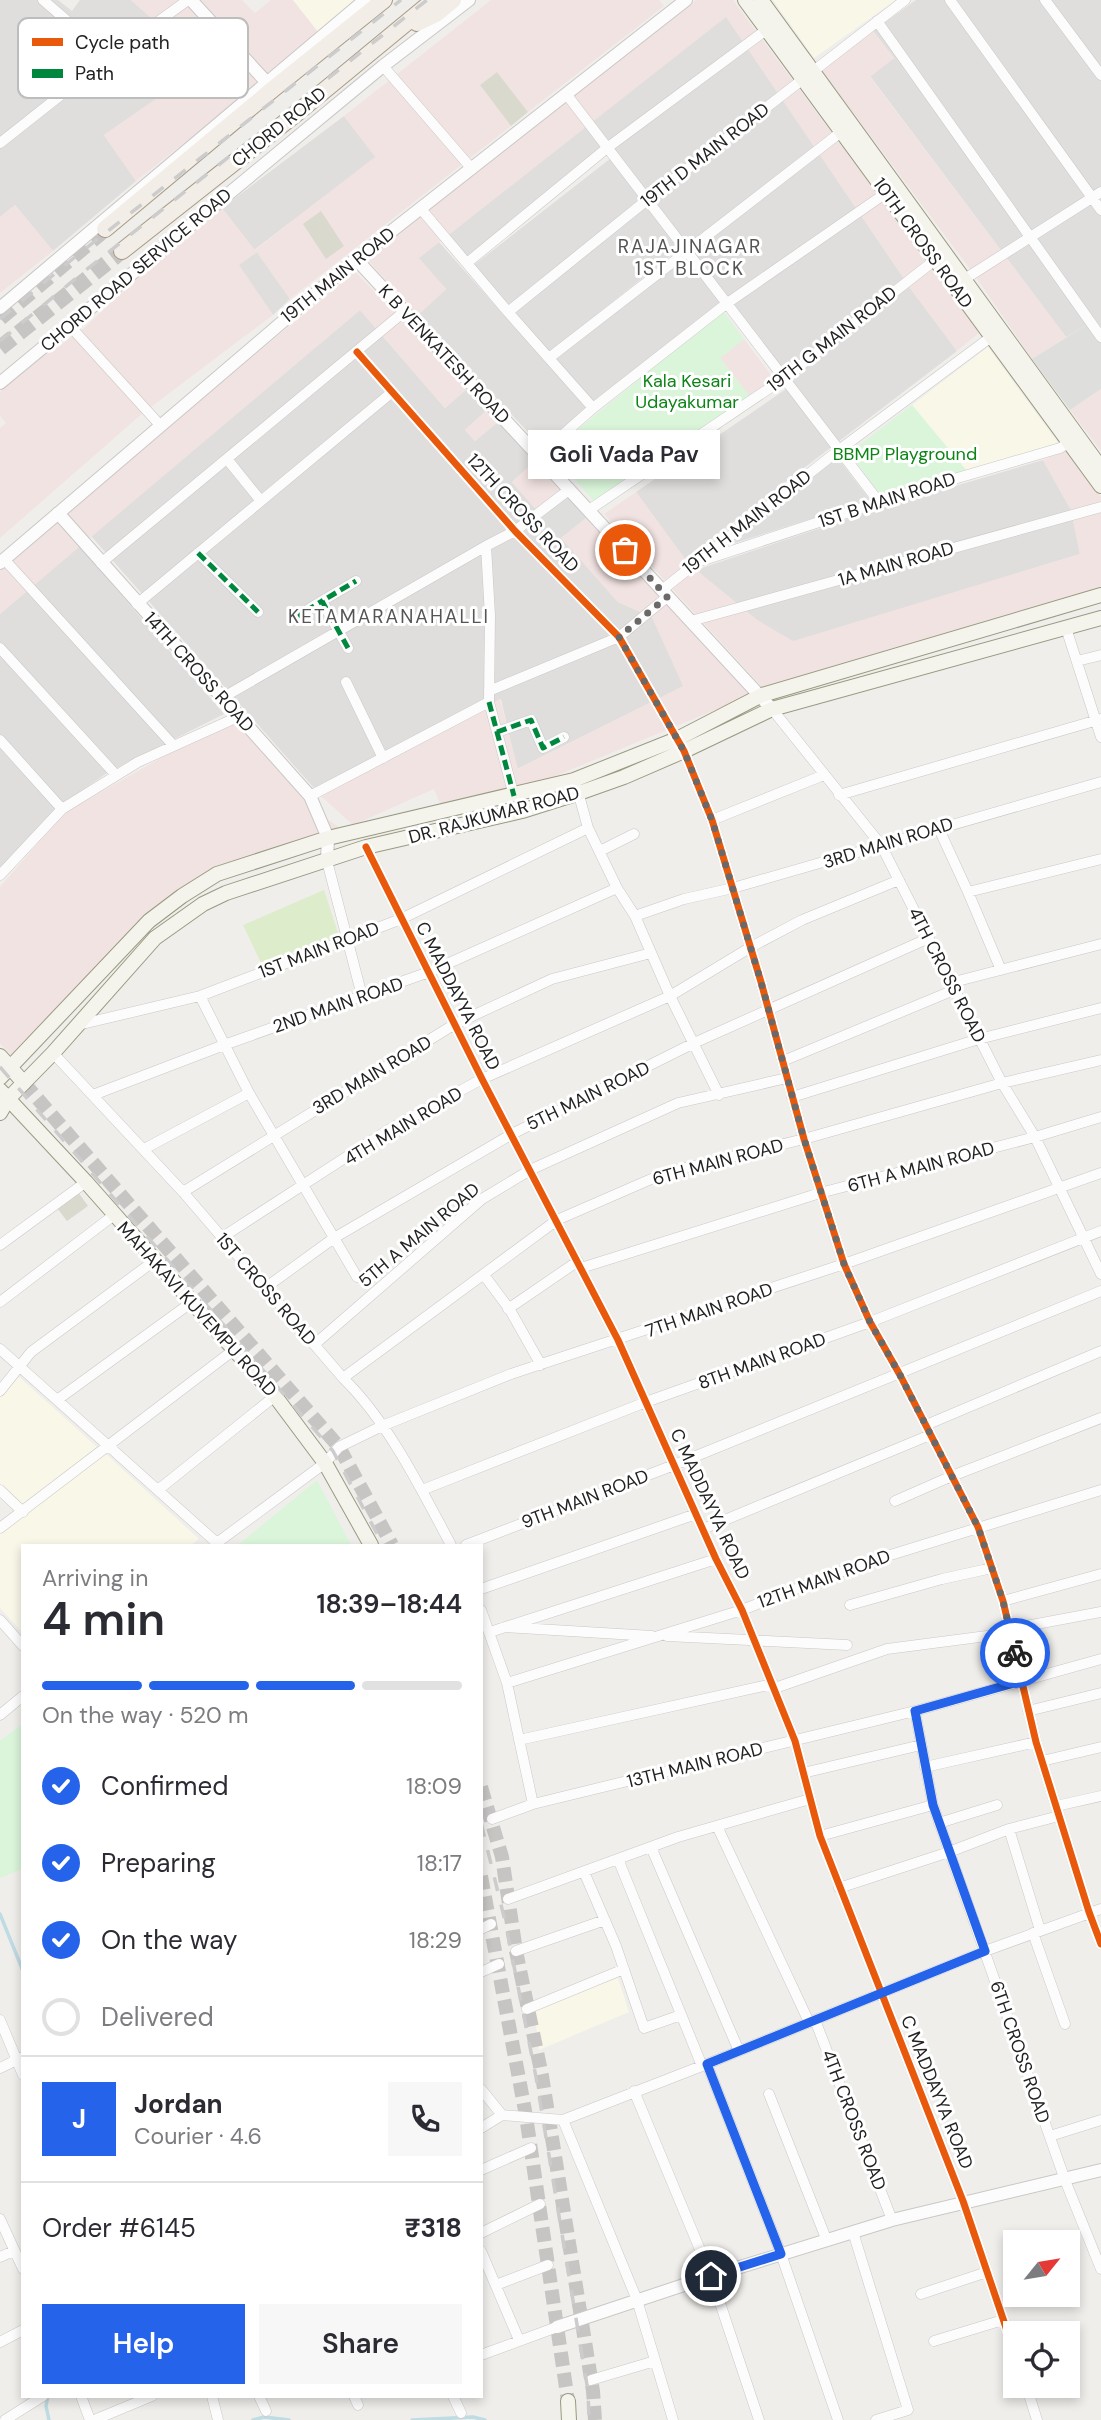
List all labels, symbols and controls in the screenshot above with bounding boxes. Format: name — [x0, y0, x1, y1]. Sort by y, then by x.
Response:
legend — [18, 18, 248, 98]
text: Cycle path — [75, 30, 170, 55]
text: Path — [75, 61, 114, 86]
street label: CHORD ROAD — [227, 81, 331, 173]
street label: 19TH D MAIN ROAD — [636, 97, 774, 213]
street label: 10TH CROSS ROAD — [868, 173, 978, 313]
street label: CHORD ROAD SERVICE ROAD — [35, 183, 237, 357]
street label: 19TH MAIN ROAD — [276, 222, 400, 328]
district label: RAJAJINAGAR 1ST BLOCK — [618, 234, 762, 281]
street label: K B VENKATESH ROAD — [373, 279, 515, 429]
street label: 19TH G MAIN ROAD — [762, 281, 902, 397]
park label: Kala Kesari Udayakumar — [635, 369, 739, 414]
callout: Goli Vada Pav — [529, 431, 721, 480]
text: Goli Vada Pav — [549, 439, 699, 469]
park label: BBMP Playground — [833, 442, 977, 466]
street label: 12TH CROSS ROAD — [462, 449, 584, 577]
street label: 19TH H MAIN ROAD — [678, 464, 816, 580]
street label: 1ST B MAIN ROAD — [815, 467, 959, 533]
pin — [595, 520, 655, 580]
icon: bag — [606, 531, 644, 569]
street label: 1A MAIN ROAD — [836, 536, 956, 592]
district label: KETAMARANAHALLI — [288, 604, 490, 629]
street label: 14TH CROSS ROAD — [138, 607, 260, 737]
street label: DR. RAJKUMAR ROAD — [406, 781, 582, 849]
street label: 3RD MAIN ROAD — [820, 812, 956, 874]
street label: 4TH CROSS ROAD — [903, 903, 991, 1047]
street label: 1ST MAIN ROAD — [255, 916, 383, 984]
street label: C MADDAYYA ROAD — [410, 918, 506, 1074]
street label: 2ND MAIN ROAD — [270, 971, 406, 1039]
street label: 3RD MAIN ROAD — [308, 1030, 436, 1120]
street label: 5TH MAIN ROAD — [522, 1056, 654, 1136]
street label: 4TH MAIN ROAD — [339, 1081, 467, 1171]
street label: 6TH MAIN ROAD — [650, 1133, 786, 1191]
street label: 6TH A MAIN ROAD — [845, 1136, 997, 1198]
street label: 5TH A MAIN ROAD — [353, 1177, 485, 1293]
street label: MAHAKAVI KUVEMPU ROAD — [112, 1216, 282, 1402]
street label: 1ST CROSS ROAD — [210, 1228, 322, 1350]
street label: 7TH MAIN ROAD — [642, 1277, 776, 1343]
street label: 8TH MAIN ROAD — [695, 1327, 829, 1395]
street label: C MADDAYYA ROAD — [665, 1425, 755, 1583]
street label: 9TH MAIN ROAD — [518, 1464, 652, 1534]
street label: 12TH MAIN ROAD — [754, 1544, 894, 1614]
text: Arriving in — [42, 1563, 148, 1593]
text: 18:39–18:44 — [317, 1587, 462, 1621]
text: 4 min — [42, 1589, 165, 1649]
courier — [980, 1618, 1050, 1688]
icon: bike — [996, 1634, 1034, 1672]
text: On the way · 520 m — [42, 1700, 248, 1730]
street label: 13TH MAIN ROAD — [624, 1736, 766, 1794]
icon: check — [42, 1767, 80, 1805]
text: Confirmed — [101, 1769, 228, 1803]
text: 18:09 — [406, 1771, 462, 1801]
icon: check — [42, 1844, 80, 1882]
text: Preparing — [101, 1846, 216, 1880]
text: 18:17 — [417, 1848, 462, 1878]
icon: check — [42, 1921, 80, 1959]
text: On the way — [101, 1923, 237, 1957]
text: 18:29 — [409, 1925, 462, 1955]
street label: 6TH CROSS ROAD — [984, 1978, 1056, 2126]
text: Delivered — [101, 2000, 214, 2034]
street label: C MADDAYYA ROAD — [895, 2012, 979, 2172]
street label: 4TH CROSS ROAD — [816, 2046, 892, 2194]
button: phone — [388, 2082, 462, 2156]
text: Jordan — [134, 2087, 223, 2121]
text: J — [72, 2102, 86, 2136]
text: Courier · 4.6 — [134, 2121, 262, 2151]
text: Order #6145 — [42, 2211, 196, 2245]
text: ₹318 — [405, 2211, 462, 2245]
north arrow — [1003, 2230, 1080, 2306]
map controls — [1003, 2230, 1080, 2398]
pin — [681, 2246, 741, 2306]
icon: home — [692, 2257, 730, 2295]
button: Help — [42, 2304, 245, 2384]
button: Share — [259, 2304, 462, 2384]
button: locate — [1003, 2321, 1080, 2398]

